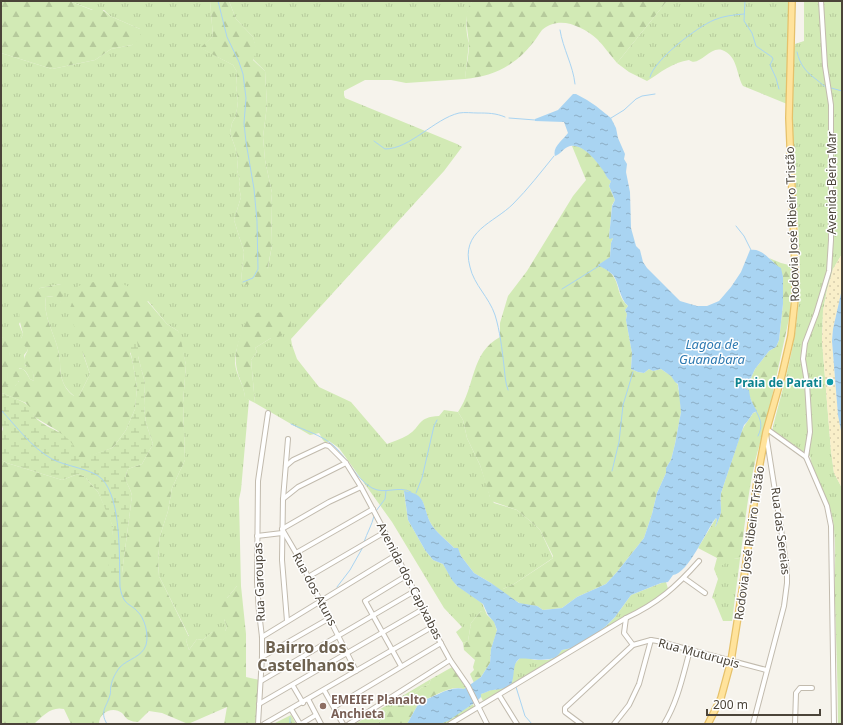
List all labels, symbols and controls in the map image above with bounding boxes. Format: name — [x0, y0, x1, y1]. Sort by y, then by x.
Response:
street label: Avenida Beira Mar — [823, 131, 840, 235]
street label: Rodovia José Ribeiro Tristão — [781, 146, 803, 302]
water label: Lagoa de Guanabara — [679, 335, 746, 368]
place label: Praia de Parati — [735, 374, 822, 391]
marker: Praia de Parati — [825, 377, 835, 387]
street label: Rodovia José Ribeiro Tristão — [730, 465, 768, 621]
street label: Rua das Sereias — [767, 486, 795, 576]
street label: Avenida dos Capixabas — [373, 519, 447, 643]
street label: Rua Garoupas — [249, 542, 269, 622]
street label: Rua dos Atuns — [289, 549, 342, 629]
street label: Rua Muturupis — [657, 634, 742, 672]
district label: Bairro dos Castelhanos — [257, 636, 355, 676]
place label: EMEIEF Planalto Anchieta — [331, 691, 426, 722]
scale bar — [707, 691, 820, 717]
text: 200 m — [713, 696, 748, 713]
marker: EMEIEF Planalto Anchieta — [318, 701, 328, 711]

